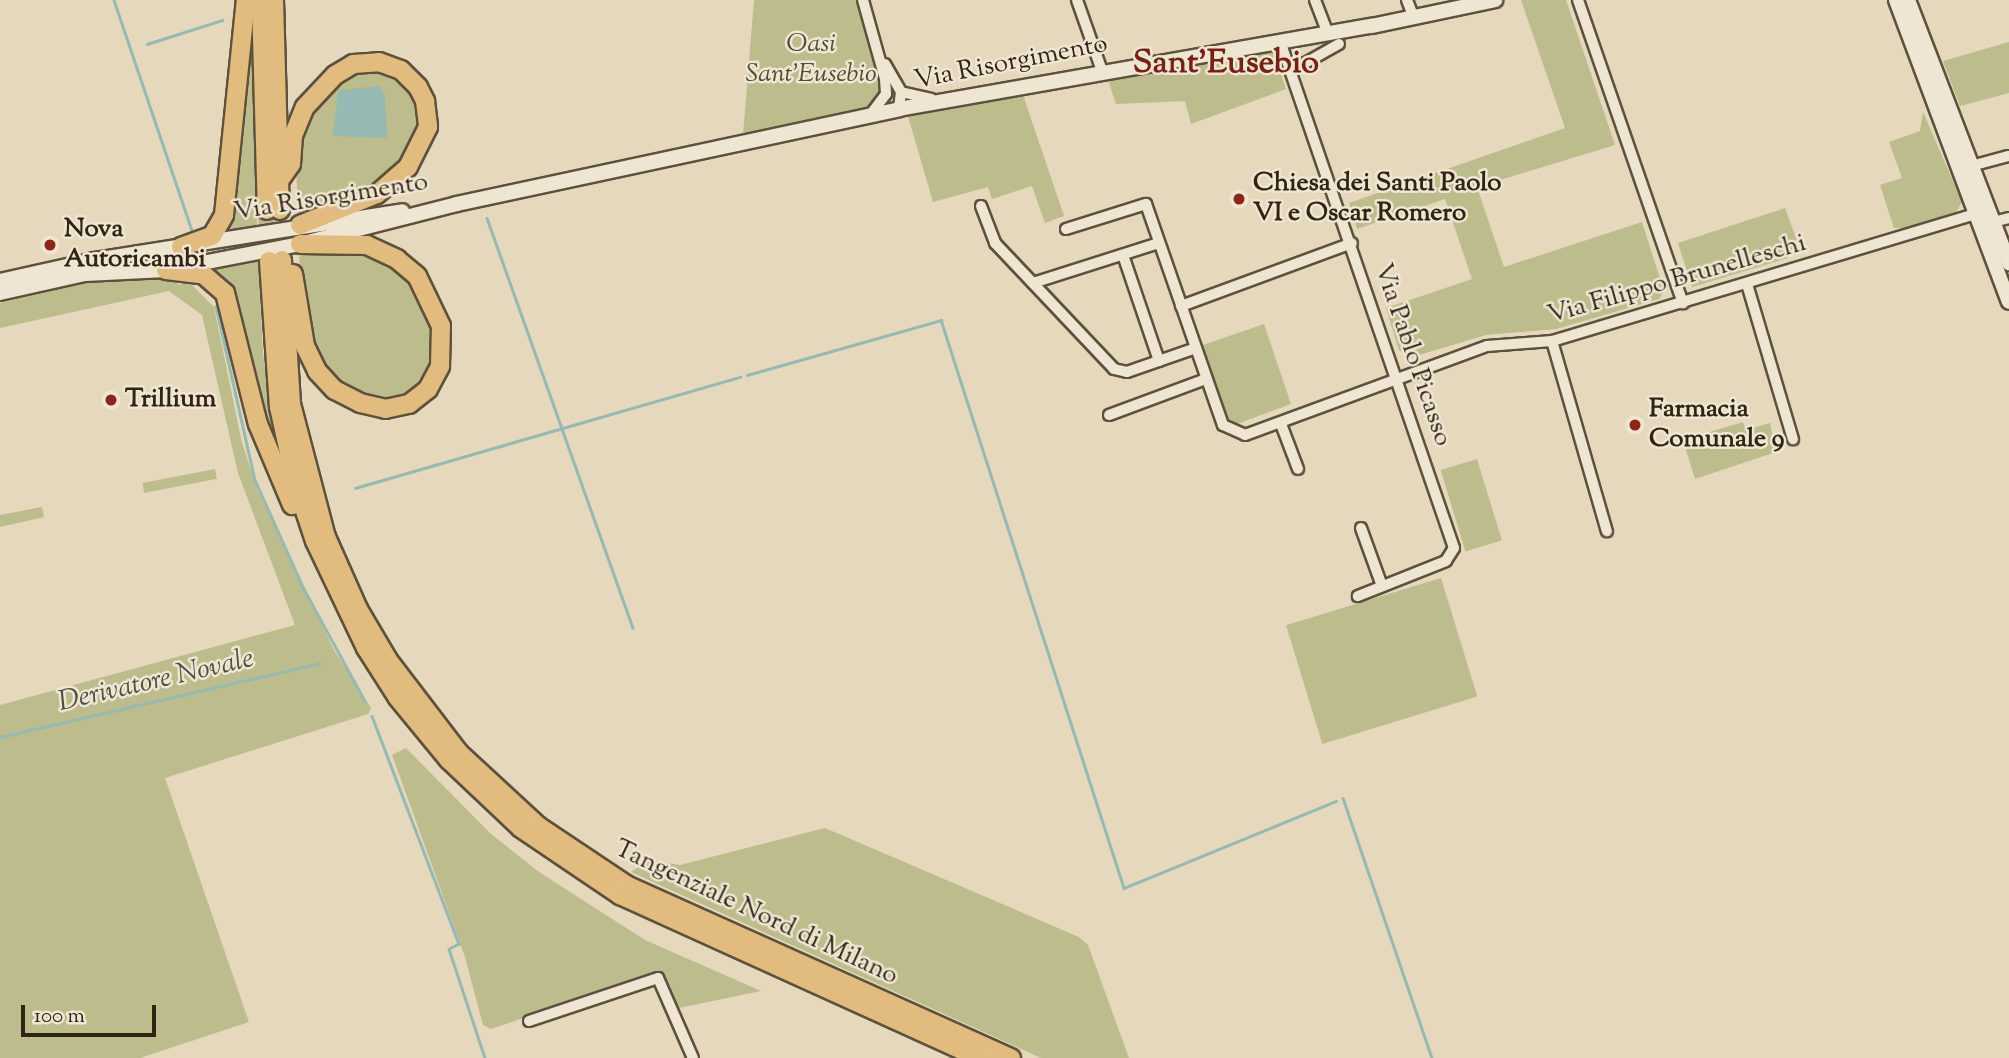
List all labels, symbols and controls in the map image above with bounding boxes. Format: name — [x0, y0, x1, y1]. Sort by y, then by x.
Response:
park label: Oasi Sant'Eusebio — [745, 29, 877, 90]
street label: Via Risorgimento — [912, 29, 1110, 97]
district label: Sant'Eusebio — [1133, 45, 1319, 85]
street label: Via Risorgimento — [232, 167, 430, 229]
place label: Chiesa dei Santi Paolo VI e Oscar Romero — [1253, 168, 1501, 230]
marker: Chiesa dei Santi Paolo VI e Oscar Romero — [1231, 191, 1247, 207]
place label: Nova Autoricambi — [64, 214, 206, 276]
street label: Via Filippo Brunelleschi — [1544, 228, 1810, 332]
marker: Nova Autoricambi — [42, 237, 58, 253]
street label: Via Pablo Picasso — [1366, 260, 1458, 450]
place label: Trillium — [125, 384, 216, 416]
marker: Trillium — [103, 392, 119, 408]
place label: Farmacia Comunale 9 — [1649, 394, 1784, 456]
marker: Farmacia Comunale 9 — [1627, 417, 1643, 433]
water label: Derivatore Novale — [55, 642, 257, 720]
street label: Tangenziale Nord di Milano — [609, 834, 903, 992]
scale bar — [24, 992, 159, 1036]
text: 100 m — [34, 1002, 85, 1032]

